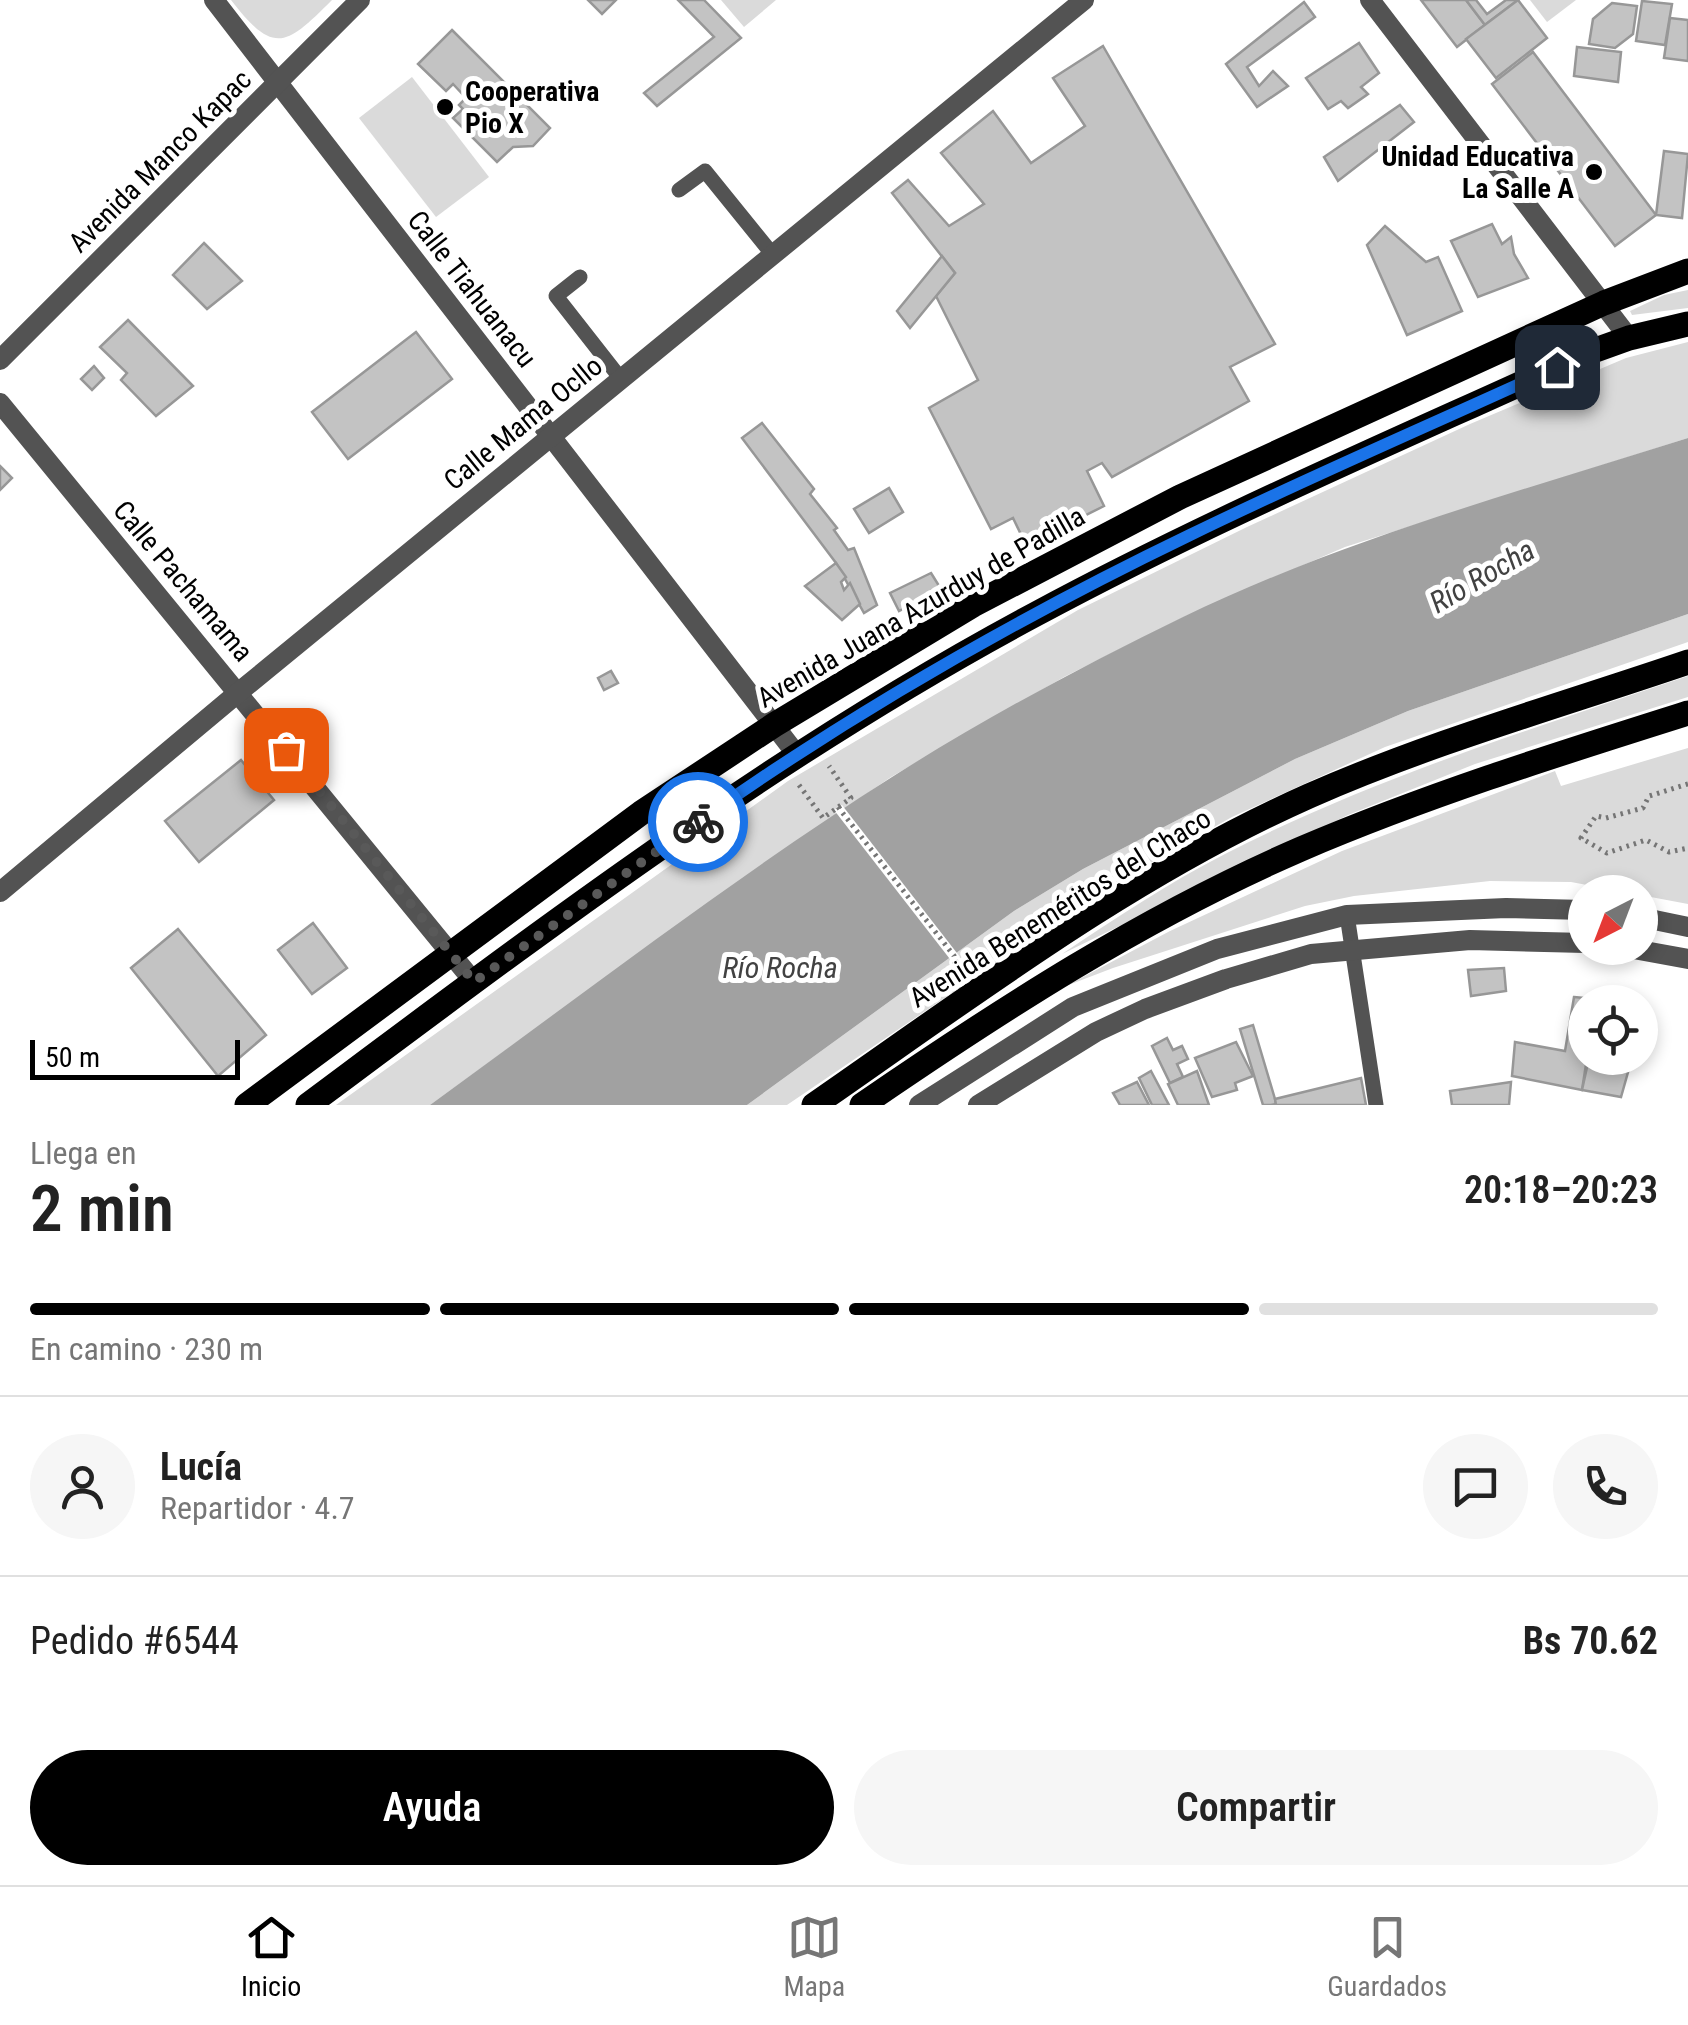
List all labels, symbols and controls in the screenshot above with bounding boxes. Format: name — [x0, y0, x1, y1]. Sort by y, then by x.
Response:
street label: Avenida Manco Kapac — [62, 63, 258, 259]
place label: Cooperativa Pio X — [465, 75, 599, 140]
marker: Cooperativa Pio X — [434, 96, 456, 118]
place label: Unidad Educativa La Salle A — [1381, 140, 1574, 205]
marker: Unidad Educativa La Salle A — [1583, 161, 1605, 183]
street label: Calle Tiahuanacu — [401, 204, 543, 374]
pin — [1515, 325, 1600, 410]
icon: home — [1530, 340, 1585, 395]
street label: Calle Mama Ocllo — [437, 349, 609, 497]
street label: Calle Pachamama — [106, 494, 260, 668]
street label: Avenida Juana Azurduy de Padilla — [751, 500, 1091, 714]
water label: Río Rocha — [1423, 532, 1541, 620]
pin — [244, 708, 329, 793]
icon: bag — [259, 723, 314, 778]
courier — [648, 772, 748, 872]
icon: bike — [671, 795, 726, 850]
street label: Avenida Beneméritos del Chaco — [903, 801, 1217, 1015]
north arrow — [1568, 875, 1658, 965]
map controls — [1568, 875, 1658, 1075]
water label: Río Rocha — [722, 950, 838, 985]
button: locate — [1568, 985, 1658, 1075]
scale bar — [30, 1035, 240, 1080]
text: 50 m — [45, 1041, 100, 1074]
text: Llega en — [30, 1134, 137, 1172]
text: 20:18–20:23 — [1464, 1168, 1658, 1212]
text: 2 min — [30, 1171, 174, 1247]
text: En camino · 230 m — [30, 1330, 263, 1368]
button: person — [30, 1434, 135, 1539]
button: chat — [1423, 1434, 1528, 1539]
button: phone — [1553, 1434, 1658, 1539]
text: Lucía — [160, 1445, 242, 1489]
text: Repartidor · 4.7 — [160, 1489, 355, 1527]
text: Pedido #6544 — [30, 1619, 239, 1663]
text: Bs 70.62 — [1523, 1619, 1658, 1663]
button: Ayuda — [30, 1750, 834, 1865]
button: Compartir — [854, 1750, 1658, 1865]
tab: Inicio — [241, 1910, 301, 2003]
tab: Mapa — [783, 1910, 845, 2003]
tab: Guardados — [1327, 1910, 1447, 2003]

